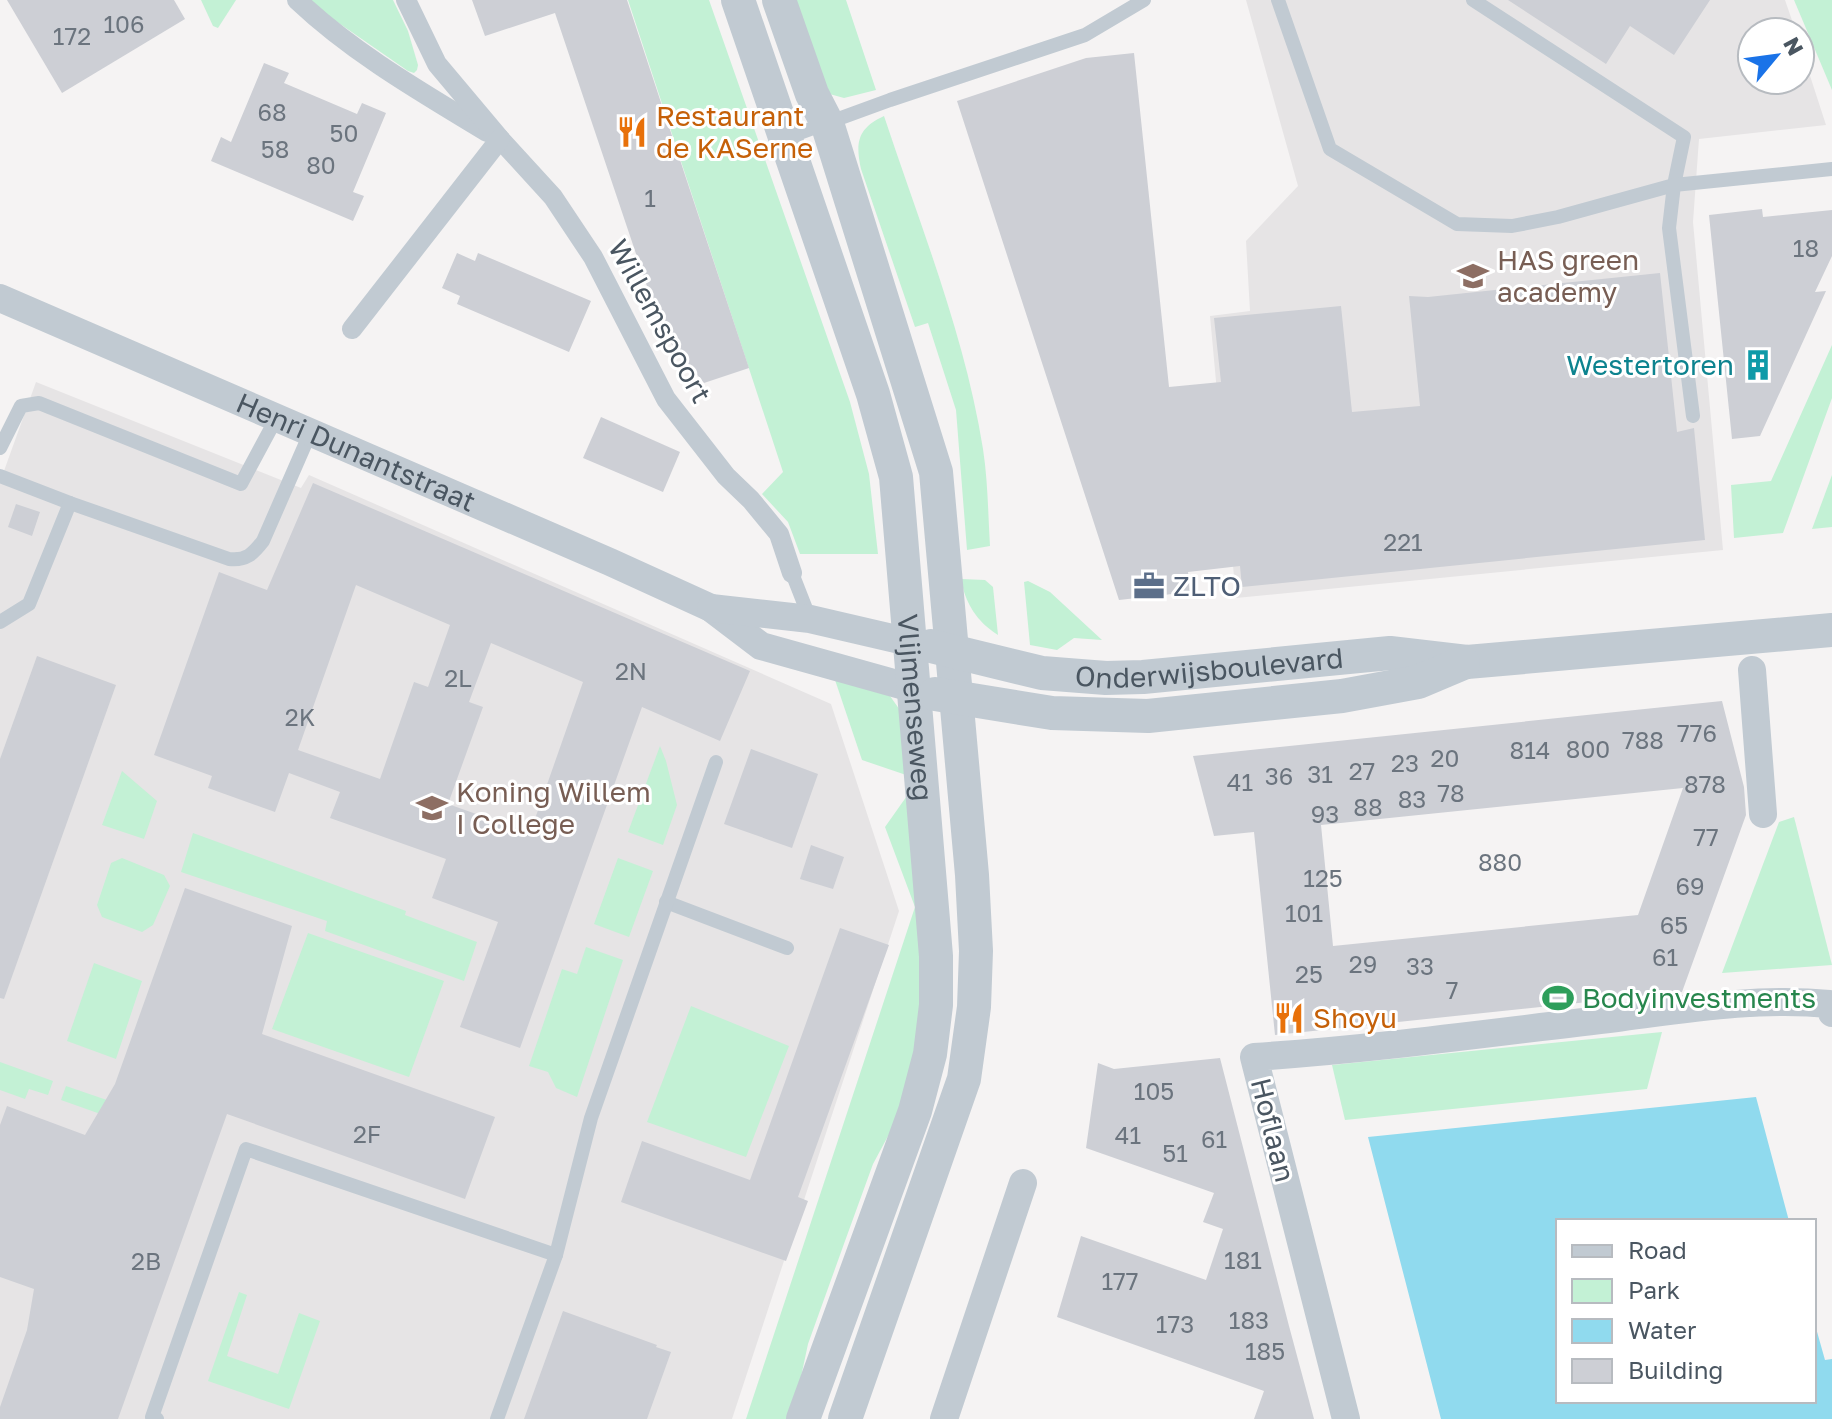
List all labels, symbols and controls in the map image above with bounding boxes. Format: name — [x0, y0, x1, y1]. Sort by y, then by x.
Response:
house number: 106 — [103, 9, 145, 38]
north arrow — [1736, 16, 1816, 96]
house number: 172 — [53, 21, 91, 50]
text: N — [1778, 32, 1810, 60]
house number: 68 — [257, 97, 287, 126]
place label: Restaurant de KASerne — [656, 99, 813, 164]
restaurant icon: Restaurant de KASerne — [615, 115, 649, 149]
house number: 50 — [330, 118, 358, 147]
house number: 58 — [261, 134, 289, 163]
house number: 80 — [306, 150, 336, 179]
house number: 1 — [644, 183, 656, 212]
street label: Willemspoort — [602, 233, 719, 408]
house number: 18 — [1793, 233, 1819, 262]
place label: HAS green academy — [1497, 243, 1639, 308]
school or university icon: HAS green academy — [1456, 259, 1490, 293]
place label: Westertoren — [1566, 348, 1734, 381]
building icon: Westertoren — [1741, 348, 1775, 382]
street label: Henri Dunantstraat — [232, 385, 481, 518]
house number: 221 — [1383, 527, 1423, 556]
office icon: ZLTO — [1132, 569, 1166, 603]
place label: ZLTO — [1173, 569, 1241, 602]
street label: Vlijmenseweg — [891, 613, 940, 802]
street label: Onderwijsboulevard — [1074, 641, 1345, 694]
house number: 2N — [615, 656, 647, 685]
house number: 2L — [444, 663, 472, 692]
house number: 2K — [285, 702, 315, 731]
house number: 776 — [1677, 718, 1717, 747]
house number: 788 — [1622, 725, 1664, 754]
house number: 800 — [1566, 734, 1610, 763]
house number: 814 — [1510, 735, 1550, 764]
house number: 20 — [1431, 743, 1459, 772]
house number: 23 — [1391, 748, 1419, 777]
house number: 27 — [1349, 756, 1375, 785]
house number: 31 — [1307, 759, 1333, 788]
house number: 36 — [1265, 761, 1293, 790]
house number: 41 — [1227, 767, 1253, 796]
house number: 878 — [1684, 769, 1726, 798]
place label: Koning Willem I College — [456, 775, 651, 840]
house number: 78 — [1437, 778, 1465, 807]
house number: 83 — [1398, 784, 1426, 813]
school or university icon: Koning Willem I College — [415, 791, 449, 825]
house number: 88 — [1353, 792, 1383, 821]
house number: 93 — [1311, 799, 1339, 828]
house number: 77 — [1693, 822, 1719, 851]
house number: 880 — [1478, 847, 1522, 876]
house number: 125 — [1303, 863, 1343, 892]
house number: 69 — [1675, 871, 1705, 900]
house number: 101 — [1285, 898, 1323, 927]
house number: 65 — [1660, 910, 1688, 939]
house number: 61 — [1652, 942, 1678, 971]
house number: 29 — [1349, 949, 1377, 978]
house number: 33 — [1406, 951, 1434, 980]
house number: 25 — [1295, 959, 1323, 988]
house number: 7 — [1446, 975, 1458, 1004]
sports icon: Bodyinvestments — [1541, 981, 1575, 1015]
place label: Bodyinvestments — [1582, 981, 1816, 1014]
restaurant icon: Shoyu — [1272, 1001, 1306, 1035]
place label: Shoyu — [1313, 1001, 1397, 1034]
street label: Hoflaan — [1245, 1075, 1302, 1185]
house number: 105 — [1134, 1076, 1174, 1105]
house number: 2F — [353, 1119, 381, 1148]
house number: 41 — [1115, 1120, 1141, 1149]
house number: 61 — [1201, 1124, 1227, 1153]
house number: 51 — [1162, 1138, 1188, 1167]
legend — [1556, 1219, 1816, 1403]
text: Road — [1628, 1235, 1687, 1264]
house number: 181 — [1224, 1245, 1262, 1274]
house number: 2B — [131, 1246, 161, 1275]
house number: 177 — [1101, 1266, 1139, 1295]
text: Park — [1628, 1275, 1680, 1304]
house number: 183 — [1229, 1305, 1269, 1334]
house number: 173 — [1156, 1309, 1194, 1338]
text: Water — [1628, 1315, 1696, 1344]
house number: 185 — [1245, 1336, 1285, 1365]
text: Building — [1628, 1355, 1723, 1384]

